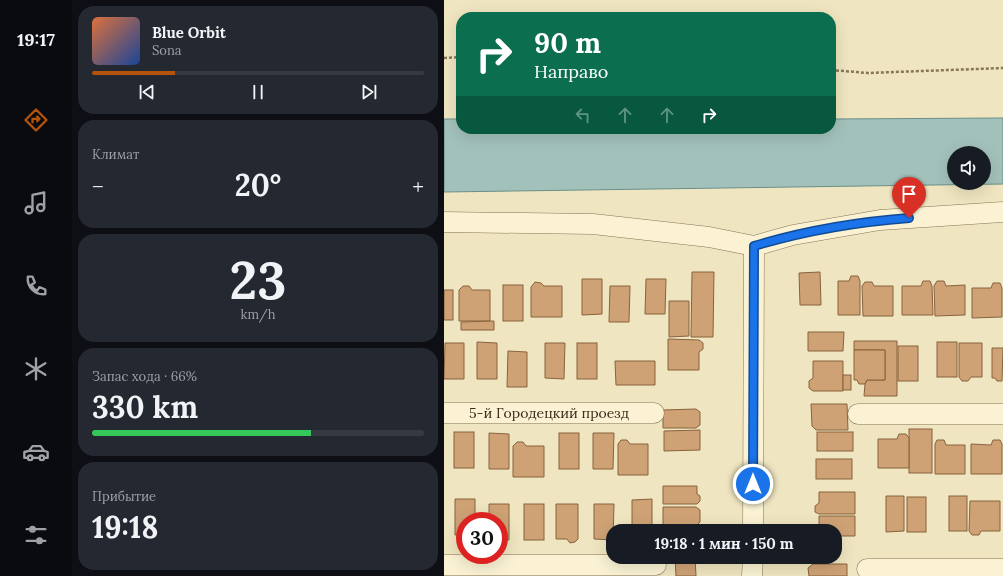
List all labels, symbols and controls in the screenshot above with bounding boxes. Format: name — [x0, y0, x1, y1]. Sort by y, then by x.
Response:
text: Blue Orbit — [152, 23, 226, 42]
text: 90 m — [534, 25, 601, 61]
text: 19:17 — [17, 28, 55, 51]
icon: right — [468, 28, 520, 80]
text: Sona — [152, 42, 182, 59]
text: Направо — [534, 60, 608, 83]
icon: previous — [136, 81, 158, 103]
icon: pause — [247, 81, 269, 103]
icon: next — [358, 81, 380, 103]
icon: left — [572, 104, 594, 126]
icon: ahead — [614, 104, 636, 126]
icon: ahead — [656, 104, 678, 126]
icon: right — [698, 104, 720, 126]
icon: directions — [22, 106, 50, 134]
text: Климат — [92, 146, 139, 163]
map controls — [947, 146, 991, 190]
button: sound — [947, 146, 991, 190]
text: 20° — [235, 166, 281, 204]
text: − — [92, 172, 104, 200]
text: + — [412, 172, 424, 200]
pin — [892, 177, 926, 218]
icon: arrive — [898, 183, 920, 205]
icon: music — [22, 189, 50, 217]
text: 23 — [230, 247, 286, 313]
icon: phone — [22, 272, 50, 300]
text: km/h — [240, 306, 276, 323]
icon: climate — [22, 355, 50, 383]
text: Запас хода · 66% — [92, 368, 197, 385]
text: 330 km — [92, 388, 198, 426]
street label: 5-й Городецкий проезд — [469, 404, 629, 422]
icon: car — [22, 438, 50, 466]
position arrow — [732, 463, 774, 505]
text: Прибытие — [92, 488, 156, 505]
text: 19:18 — [92, 508, 158, 546]
speed limit sign: 30 — [456, 512, 508, 564]
icon: filters — [22, 521, 50, 549]
text: 19:18 · 1 мин · 150 m — [654, 534, 794, 553]

